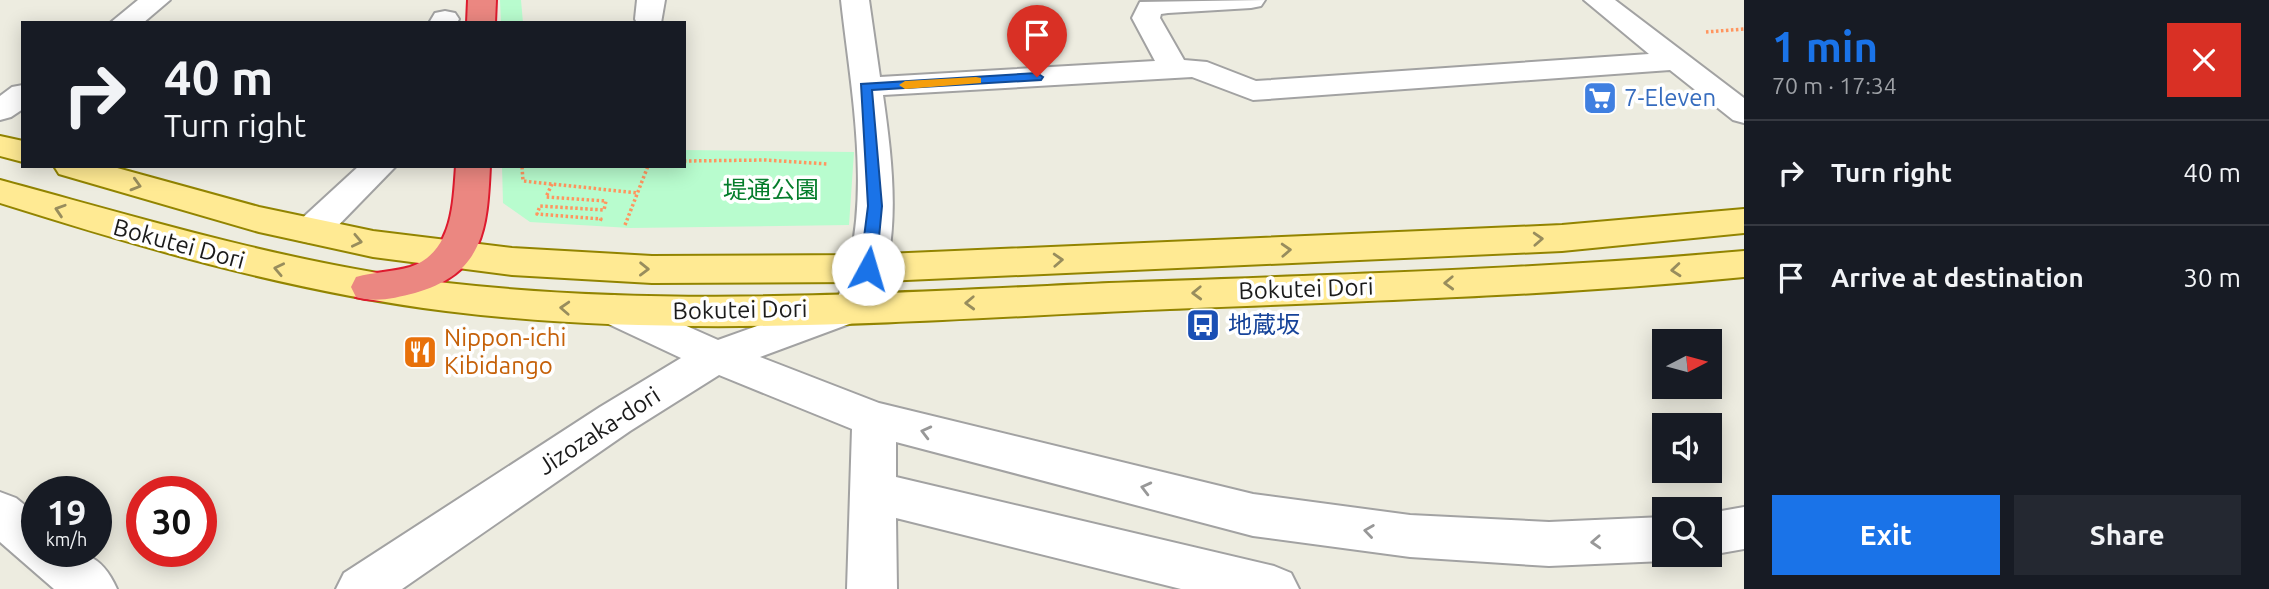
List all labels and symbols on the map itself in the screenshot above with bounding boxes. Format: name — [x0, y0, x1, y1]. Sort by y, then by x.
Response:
pin — [1007, 5, 1067, 77]
supermarket icon: 7-Eleven — [1581, 79, 1619, 117]
place label: 7-Eleven — [1624, 84, 1716, 111]
park label: 堤通公園 — [723, 176, 819, 203]
one-way arrow — [130, 177, 142, 192]
one-way arrow — [54, 203, 66, 218]
street label: Bokutei Dori — [110, 213, 248, 274]
one-way arrow — [351, 232, 363, 247]
position arrow — [831, 232, 905, 306]
one-way arrow — [1532, 232, 1543, 247]
one-way arrow — [1281, 243, 1292, 258]
one-way arrow — [1053, 253, 1064, 268]
one-way arrow — [638, 261, 649, 276]
one-way arrow — [273, 263, 285, 278]
one-way arrow — [1670, 263, 1681, 278]
street label: Bokutei Dori — [1238, 273, 1374, 304]
one-way arrow — [1443, 275, 1454, 290]
one-way arrow — [1191, 286, 1202, 301]
street label: Bokutei Dori — [672, 295, 808, 324]
one-way arrow — [964, 295, 975, 310]
one-way arrow — [560, 300, 571, 315]
bus stop icon: 地蔵坂 — [1184, 306, 1222, 344]
place label: 地蔵坂 — [1228, 311, 1300, 338]
place label: Nippon-ichi Kibidango — [444, 324, 566, 379]
north arrow — [1652, 329, 1722, 399]
restaurant icon: Nippon-ichi Kibidango — [401, 333, 439, 371]
street label: Jizozaka-dori — [533, 381, 665, 480]
one-way arrow — [920, 426, 932, 440]
speed limit sign: 30 — [126, 476, 217, 567]
one-way arrow — [1140, 482, 1152, 496]
one-way arrow — [1363, 523, 1375, 538]
one-way arrow — [1590, 534, 1601, 549]

